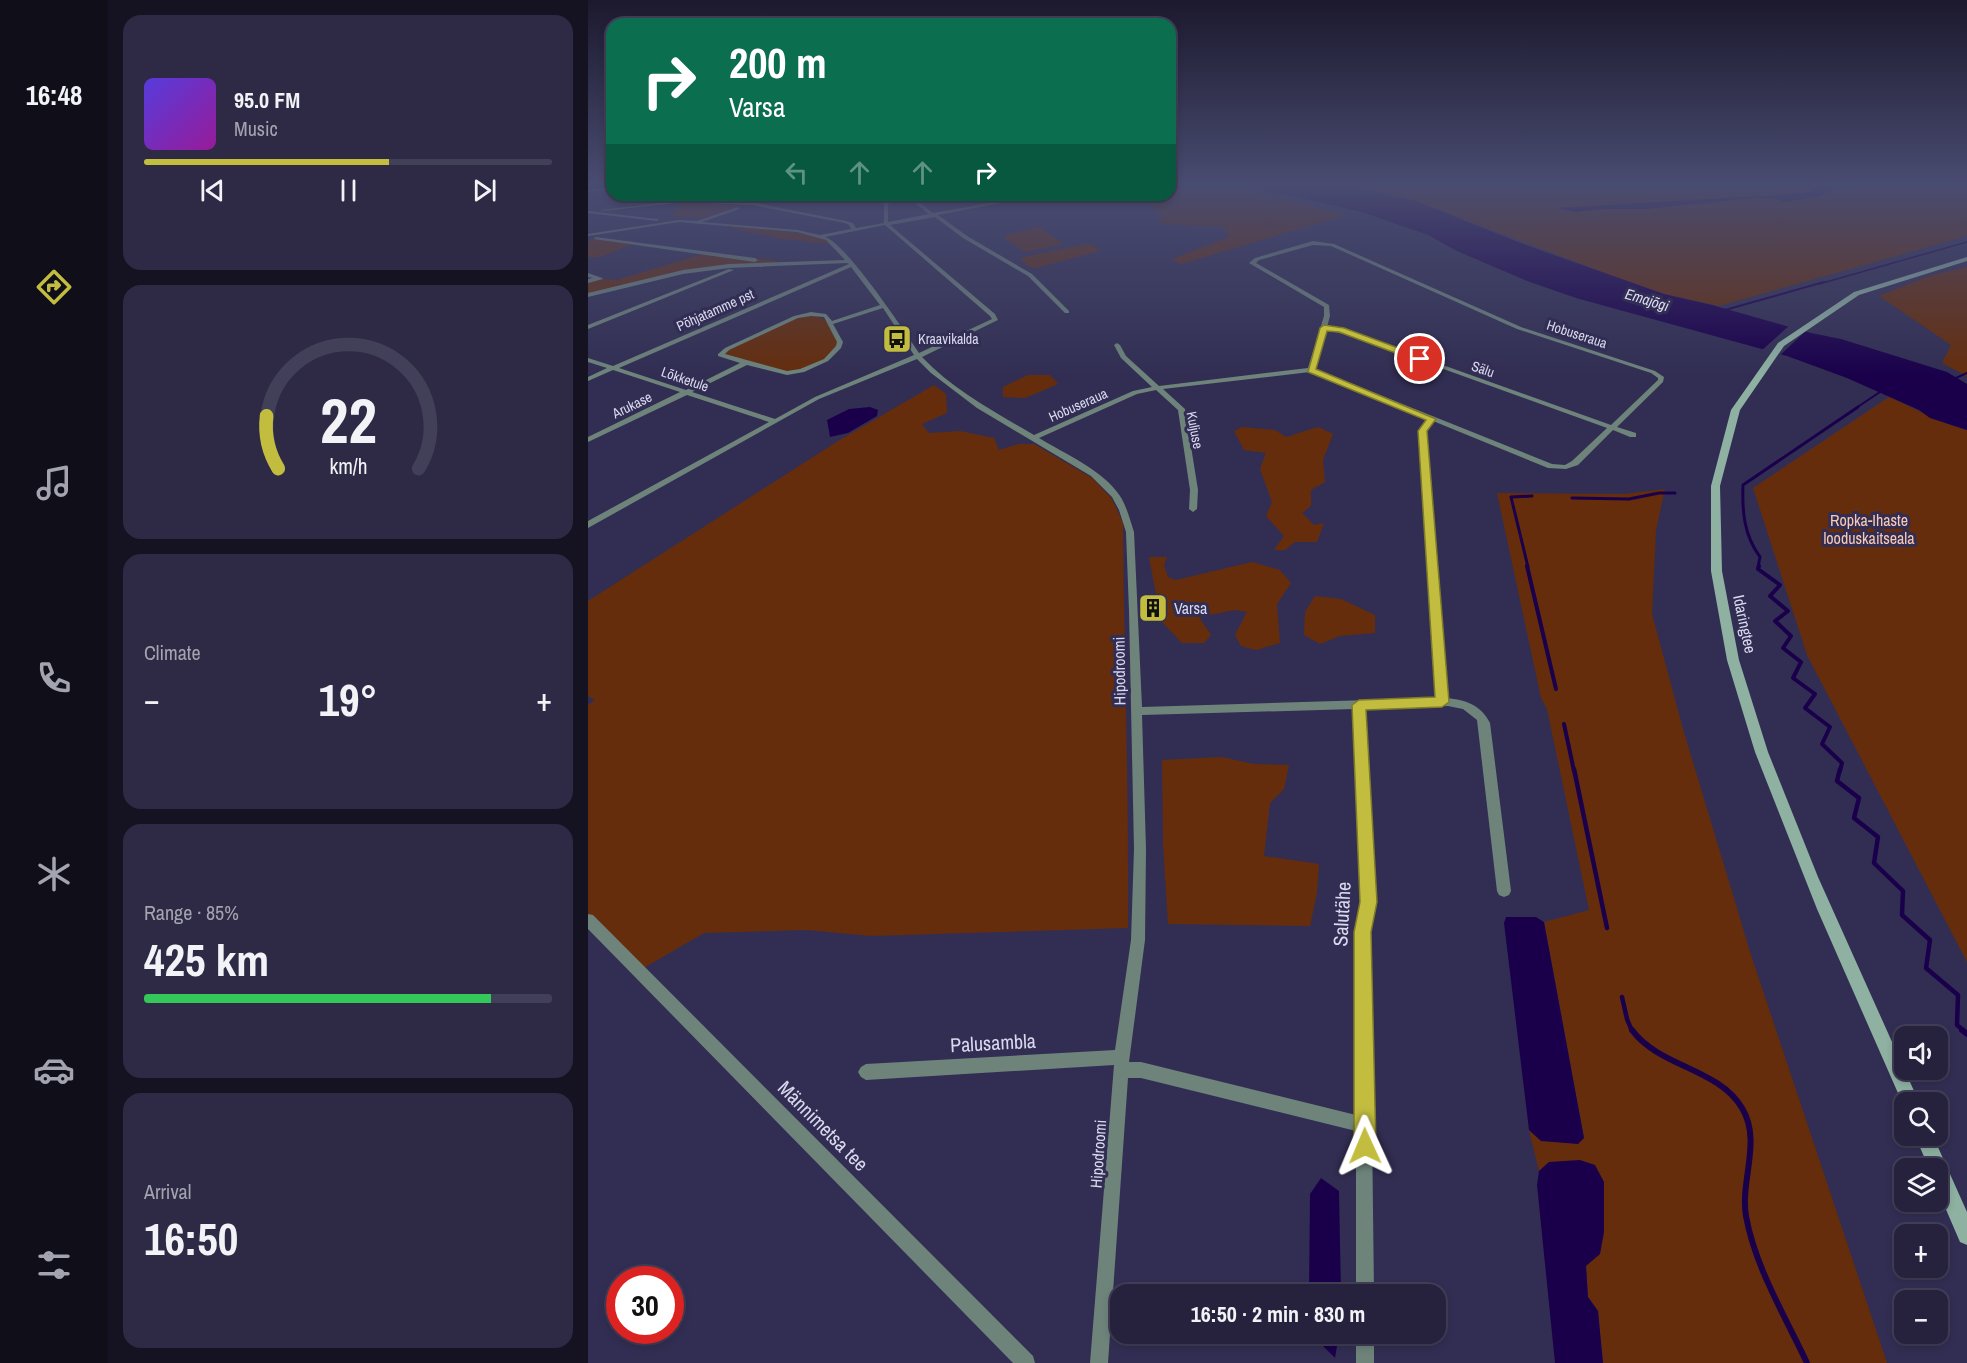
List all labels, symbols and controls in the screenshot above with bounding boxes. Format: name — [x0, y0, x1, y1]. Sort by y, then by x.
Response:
text: 200 m — [729, 35, 827, 91]
icon: right — [630, 42, 708, 120]
text: 16:48 — [26, 77, 82, 113]
text: 95.0 FM — [234, 85, 300, 115]
text: Varsa — [729, 89, 785, 125]
text: Music — [234, 115, 278, 142]
icon: left — [780, 156, 813, 189]
icon: ahead — [843, 156, 876, 189]
icon: ahead — [906, 156, 939, 189]
icon: right — [969, 156, 1002, 189]
icon: previous — [196, 174, 229, 207]
icon: pause — [332, 174, 365, 207]
icon: next — [468, 174, 501, 207]
icon: directions — [33, 266, 75, 308]
water label: Emajõgi — [1622, 283, 1672, 316]
street label: Põhjatamme pst — [673, 285, 757, 335]
street label: Hobuseraua — [1544, 316, 1610, 352]
bus stop icon: Kraavikalda — [881, 323, 913, 355]
place label: Kraavikalda — [918, 330, 979, 348]
pin — [1394, 333, 1445, 384]
icon: arrive — [1403, 342, 1436, 375]
street label: Sälu — [1469, 357, 1497, 381]
street label: Lõkketule — [659, 362, 711, 396]
text: 22 — [320, 378, 376, 462]
street label: Hobuseraua — [1046, 384, 1111, 426]
street label: Arukase — [608, 388, 655, 423]
street label: Kuljuse — [1183, 410, 1207, 450]
text: km/h — [329, 452, 367, 481]
icon: music — [33, 462, 75, 504]
park label: Ropka-Ihaste looduskaitseala — [1823, 509, 1915, 549]
building icon: Varsa — [1137, 592, 1169, 624]
street label: Idaringtee — [1728, 593, 1762, 655]
place label: Varsa — [1174, 597, 1208, 619]
street label: Hipodroomi — [1107, 637, 1131, 705]
text: Climate — [144, 639, 201, 666]
icon: phone — [33, 657, 75, 699]
text: 19° — [318, 669, 378, 730]
text: − — [144, 677, 160, 721]
text: + — [536, 677, 552, 721]
icon: climate — [33, 853, 75, 895]
street label: Salutähe — [1326, 881, 1357, 947]
text: Range · 85% — [144, 899, 239, 926]
text: 425 km — [144, 929, 269, 990]
map controls — [1894, 1026, 1948, 1344]
button: sound — [1894, 1026, 1948, 1080]
street label: Palusambla — [949, 1027, 1036, 1058]
icon: car — [33, 1049, 75, 1091]
street label: Männimetsa tee — [772, 1075, 874, 1177]
button: search — [1894, 1092, 1948, 1146]
position arrow — [1333, 1114, 1397, 1178]
street label: Hipodroomi — [1085, 1119, 1111, 1189]
button: layers — [1894, 1158, 1948, 1212]
text: Arrival — [144, 1178, 191, 1205]
text: 16:50 — [144, 1208, 238, 1269]
button: + — [1894, 1224, 1948, 1278]
icon: filters — [33, 1244, 75, 1286]
speed limit sign: 30 — [606, 1266, 684, 1344]
button: − — [1894, 1290, 1948, 1344]
text: 16:50 · 2 min · 830 m — [1191, 1299, 1365, 1329]

